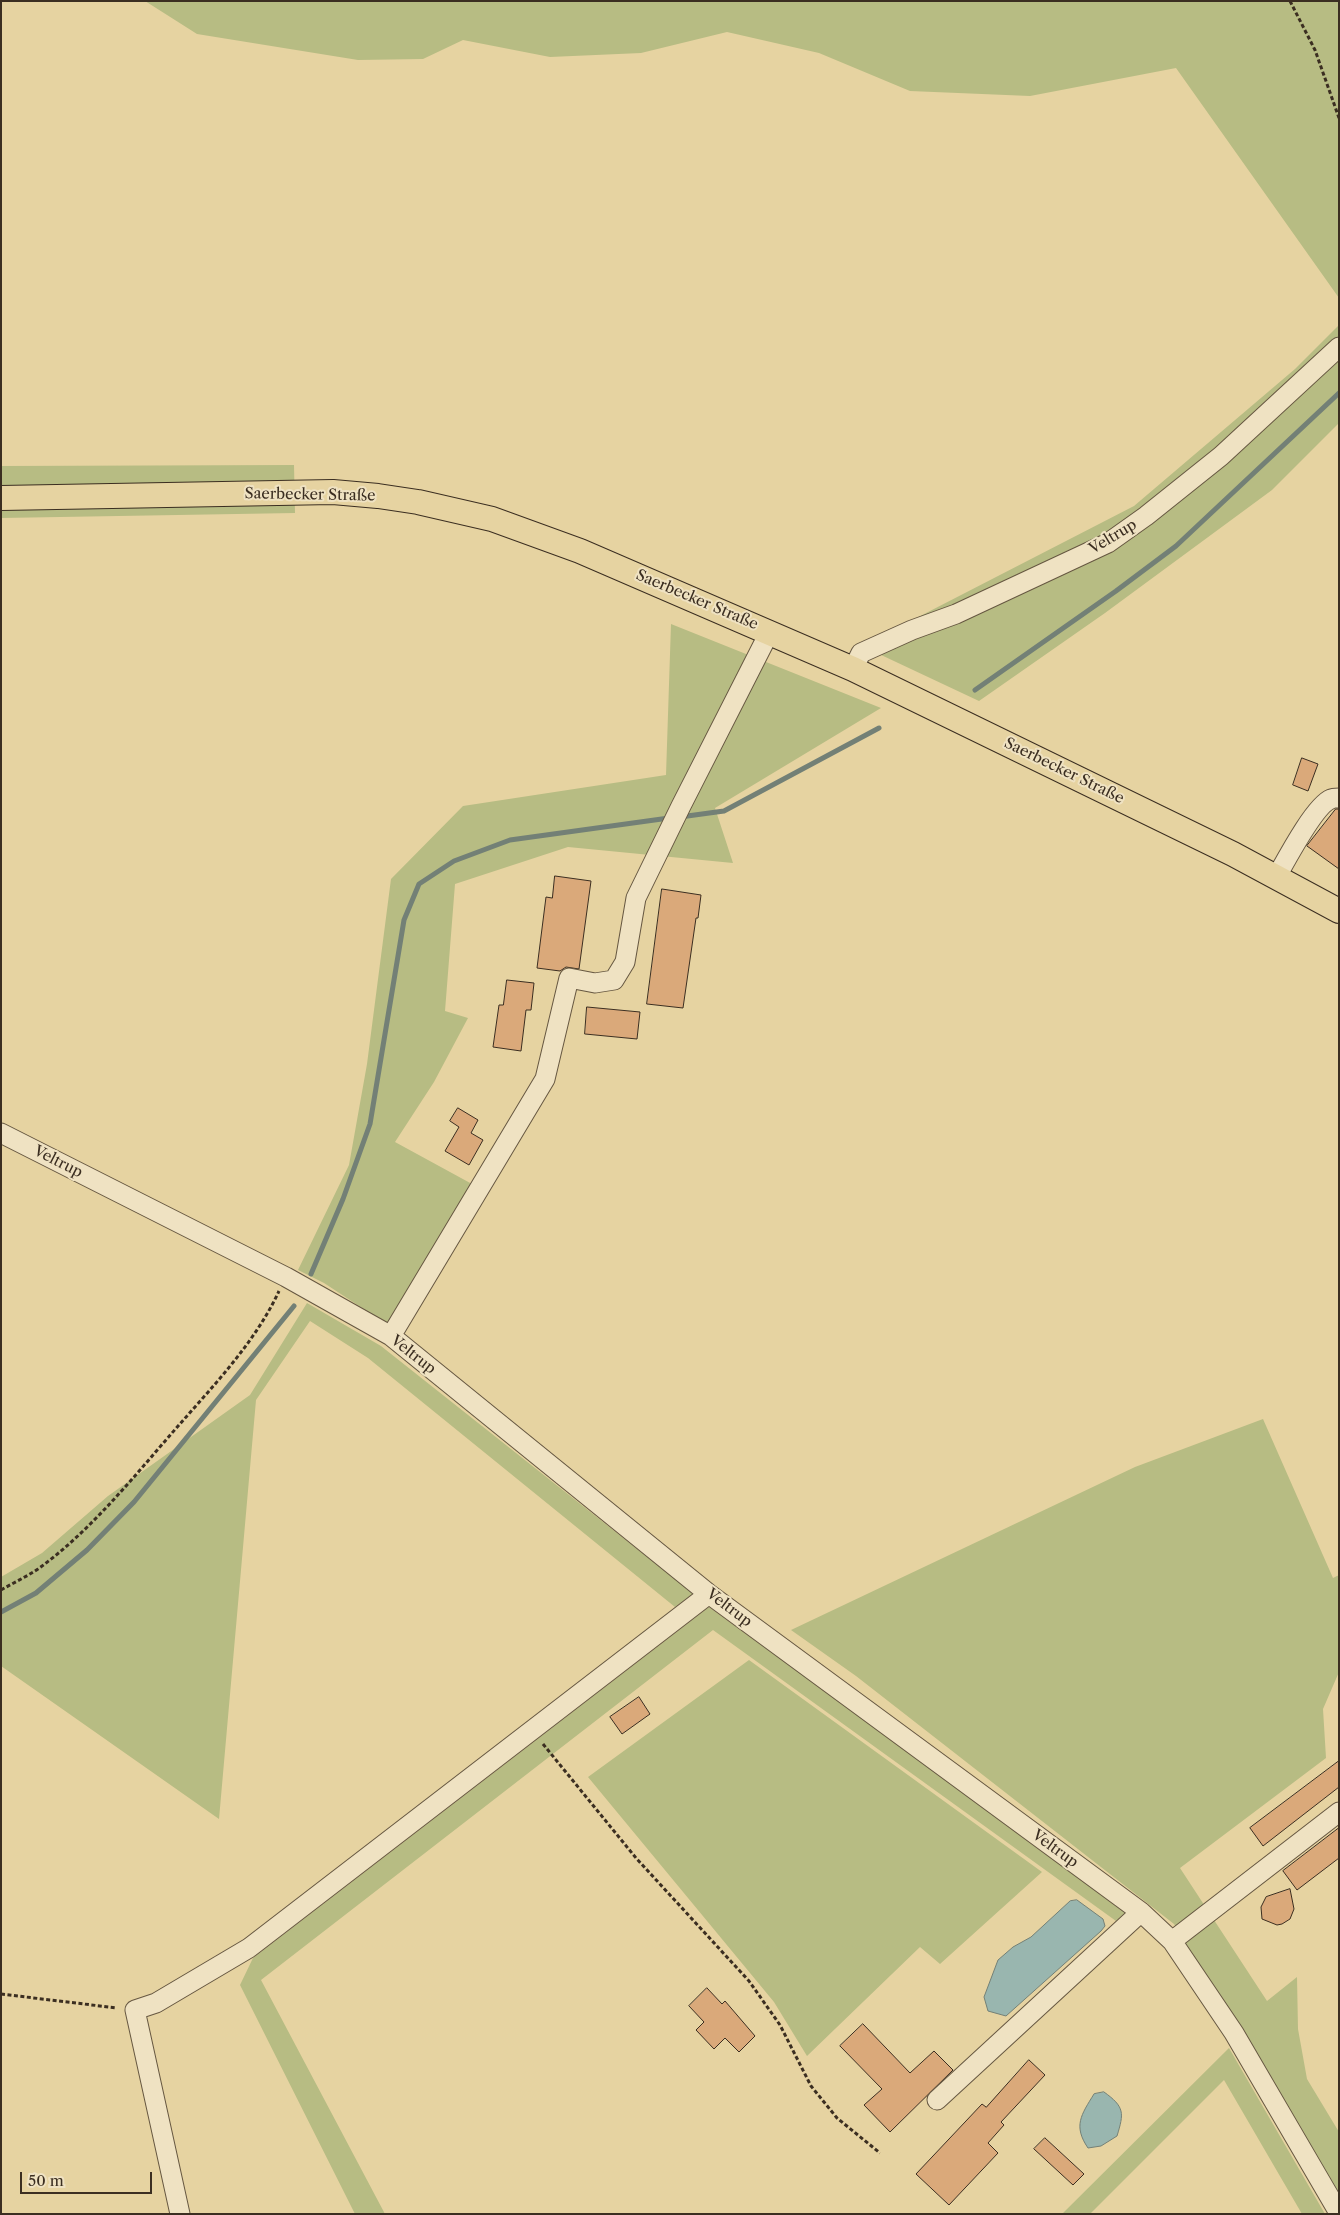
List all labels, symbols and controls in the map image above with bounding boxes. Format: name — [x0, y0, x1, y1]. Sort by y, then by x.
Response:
street label: Saerbecker Straße — [244, 485, 376, 505]
street label: Veltrup — [1086, 516, 1140, 558]
street label: Saerbecker Straße — [633, 566, 761, 634]
street label: Saerbecker Straße — [1001, 734, 1127, 808]
street label: Veltrup — [31, 1142, 85, 1182]
street label: Veltrup — [387, 1332, 439, 1378]
street label: Veltrup — [703, 1585, 755, 1631]
street label: Veltrup — [1028, 1826, 1082, 1872]
scale bar — [22, 2162, 155, 2194]
text: 50 m — [28, 2171, 64, 2190]

